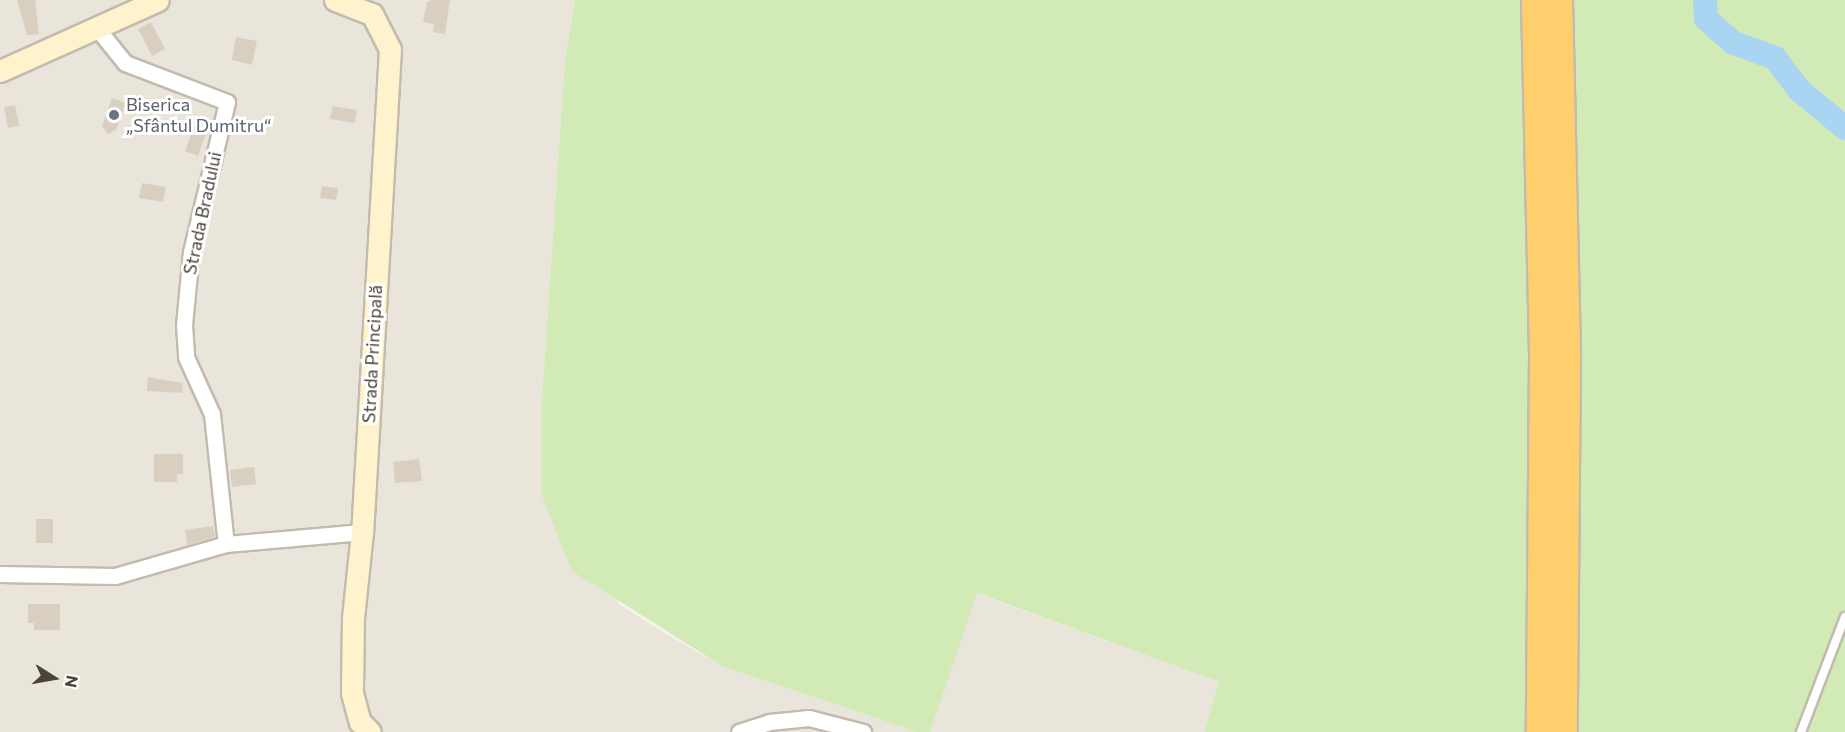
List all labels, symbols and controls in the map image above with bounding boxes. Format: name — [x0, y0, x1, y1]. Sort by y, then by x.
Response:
place label: Biserica „Sfântul Dumitru“ — [126, 94, 271, 136]
marker: Biserica „Sfântul Dumitru“ — [107, 108, 121, 122]
street label: Strada Bradului — [178, 150, 226, 276]
street label: Strada Principală — [358, 284, 386, 424]
north arrow — [24, 648, 84, 708]
text: N — [62, 674, 83, 689]

